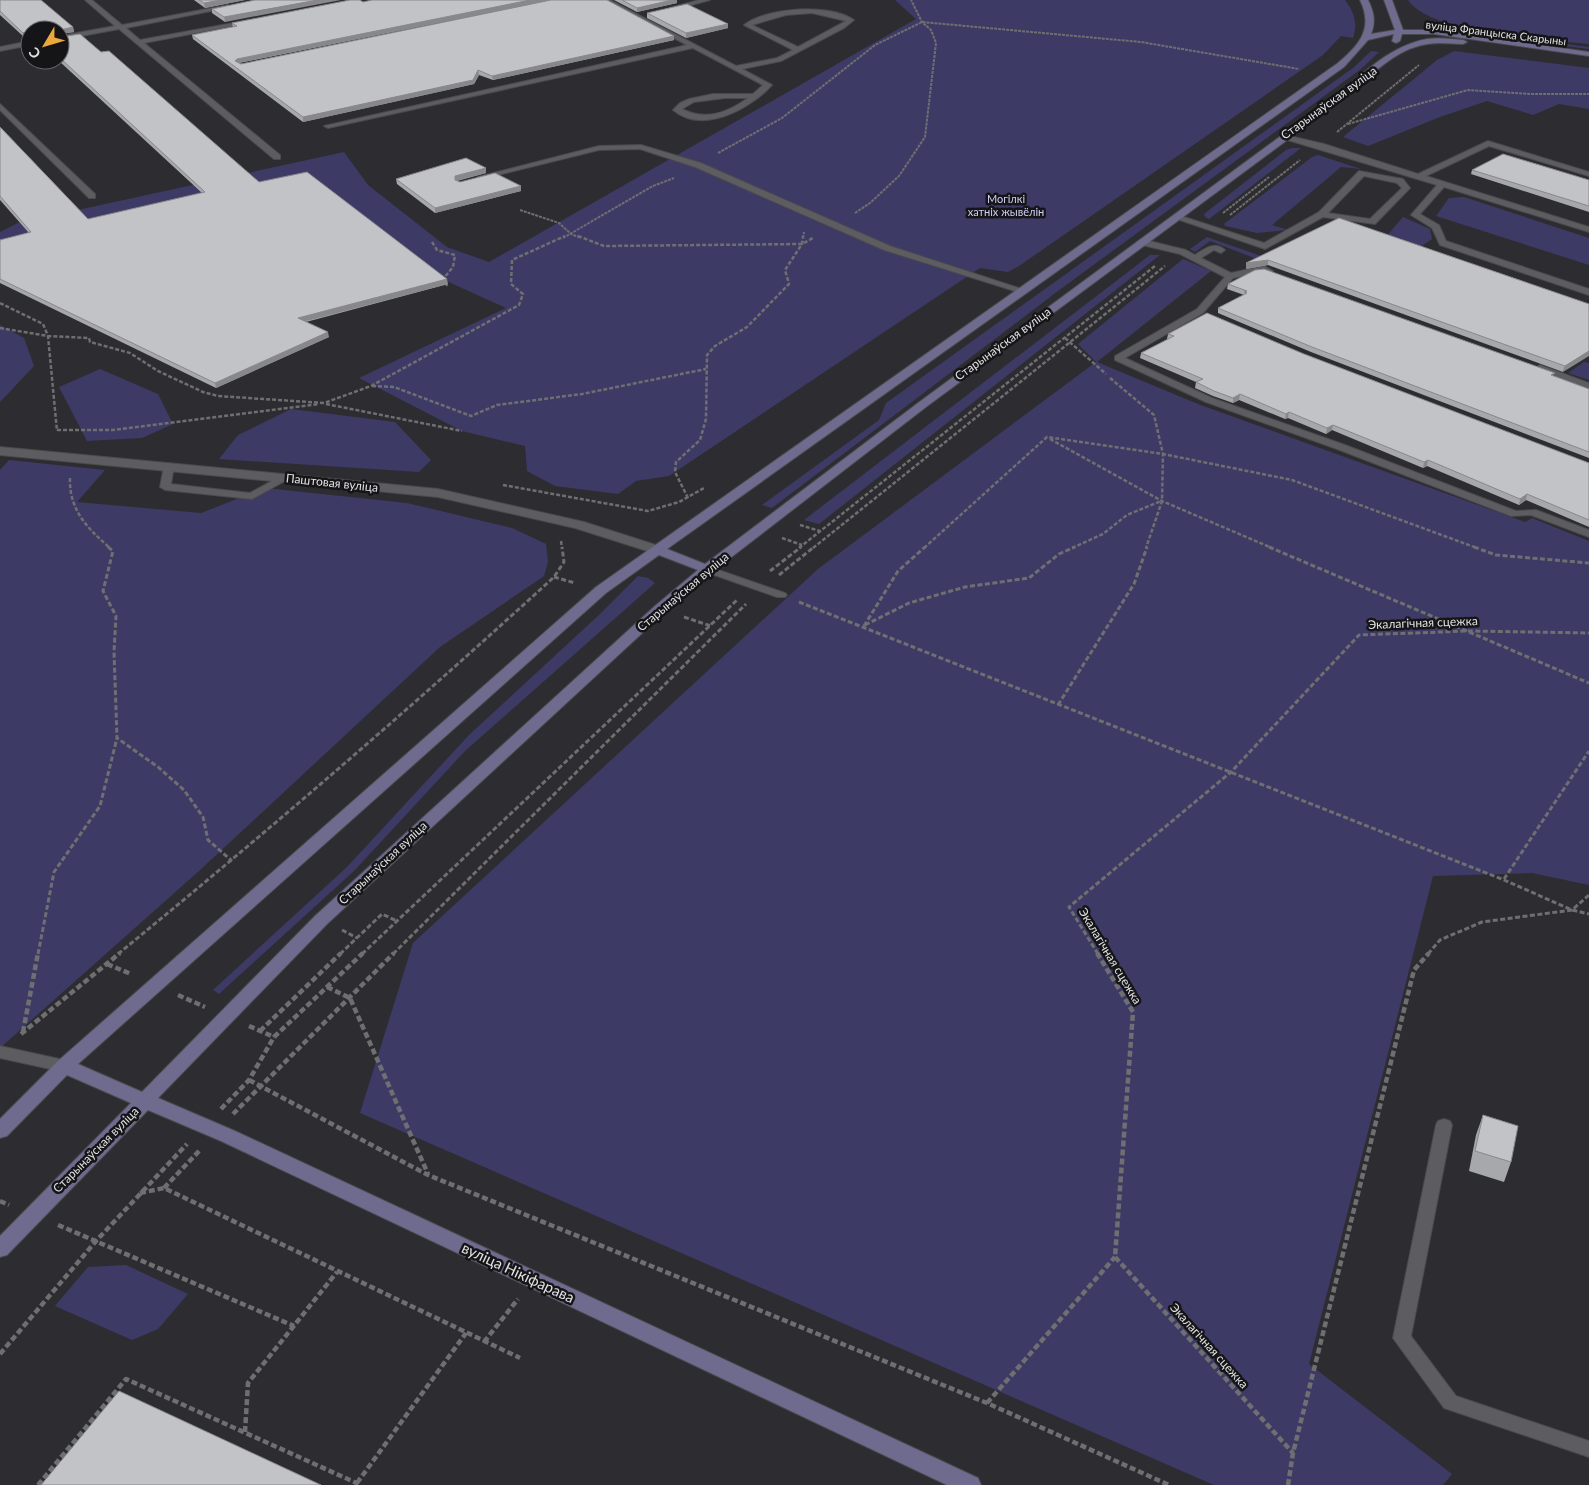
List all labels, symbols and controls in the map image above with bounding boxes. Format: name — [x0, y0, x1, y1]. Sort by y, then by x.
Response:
street label: вуліца Францыска Скарыны — [1425, 17, 1567, 48]
north arrow — [20, 20, 70, 70]
text: С — [24, 44, 44, 62]
street label: Старынаўская вуліца — [1278, 63, 1380, 143]
park label: Могілкі хатніх жывёлін — [968, 192, 1044, 218]
street label: Старынаўская вуліца — [952, 304, 1054, 384]
street label: Паштовая вуліца — [285, 470, 379, 495]
street label: Старынаўская вуліца — [634, 549, 732, 634]
street label: Экалагічная сцежка — [1368, 613, 1478, 632]
street label: Старынаўская вуліца — [335, 818, 430, 907]
street label: Экалагічная сцежка — [1076, 905, 1145, 1007]
street label: Старынаўская вуліца — [50, 1104, 142, 1196]
street label: вуліца Нікіфарава — [459, 1238, 578, 1306]
street label: Экалагічная сцежка — [1167, 1300, 1252, 1391]

